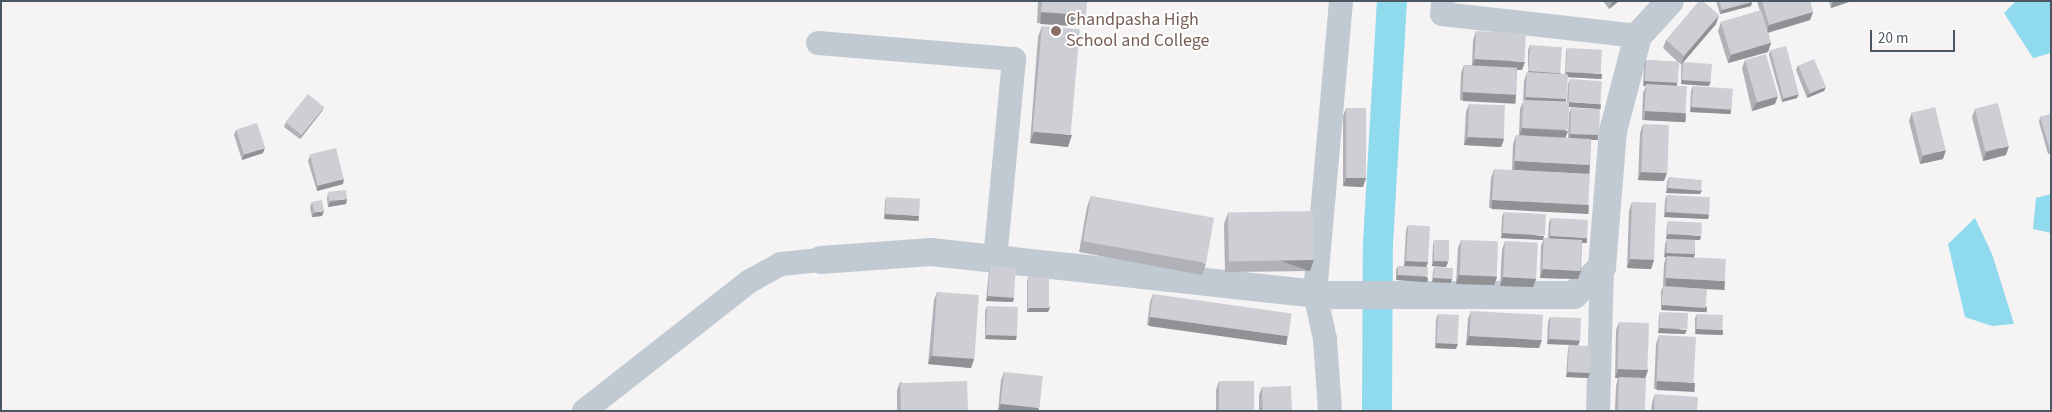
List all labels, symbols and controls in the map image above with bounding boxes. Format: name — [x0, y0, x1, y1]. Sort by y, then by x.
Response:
place label: Chandpasha High School and College — [1066, 10, 1210, 52]
scale bar — [1872, 20, 1957, 52]
marker: Chandpasha High School and College — [1050, 25, 1062, 37]
text: 20 m — [1878, 28, 1908, 49]

